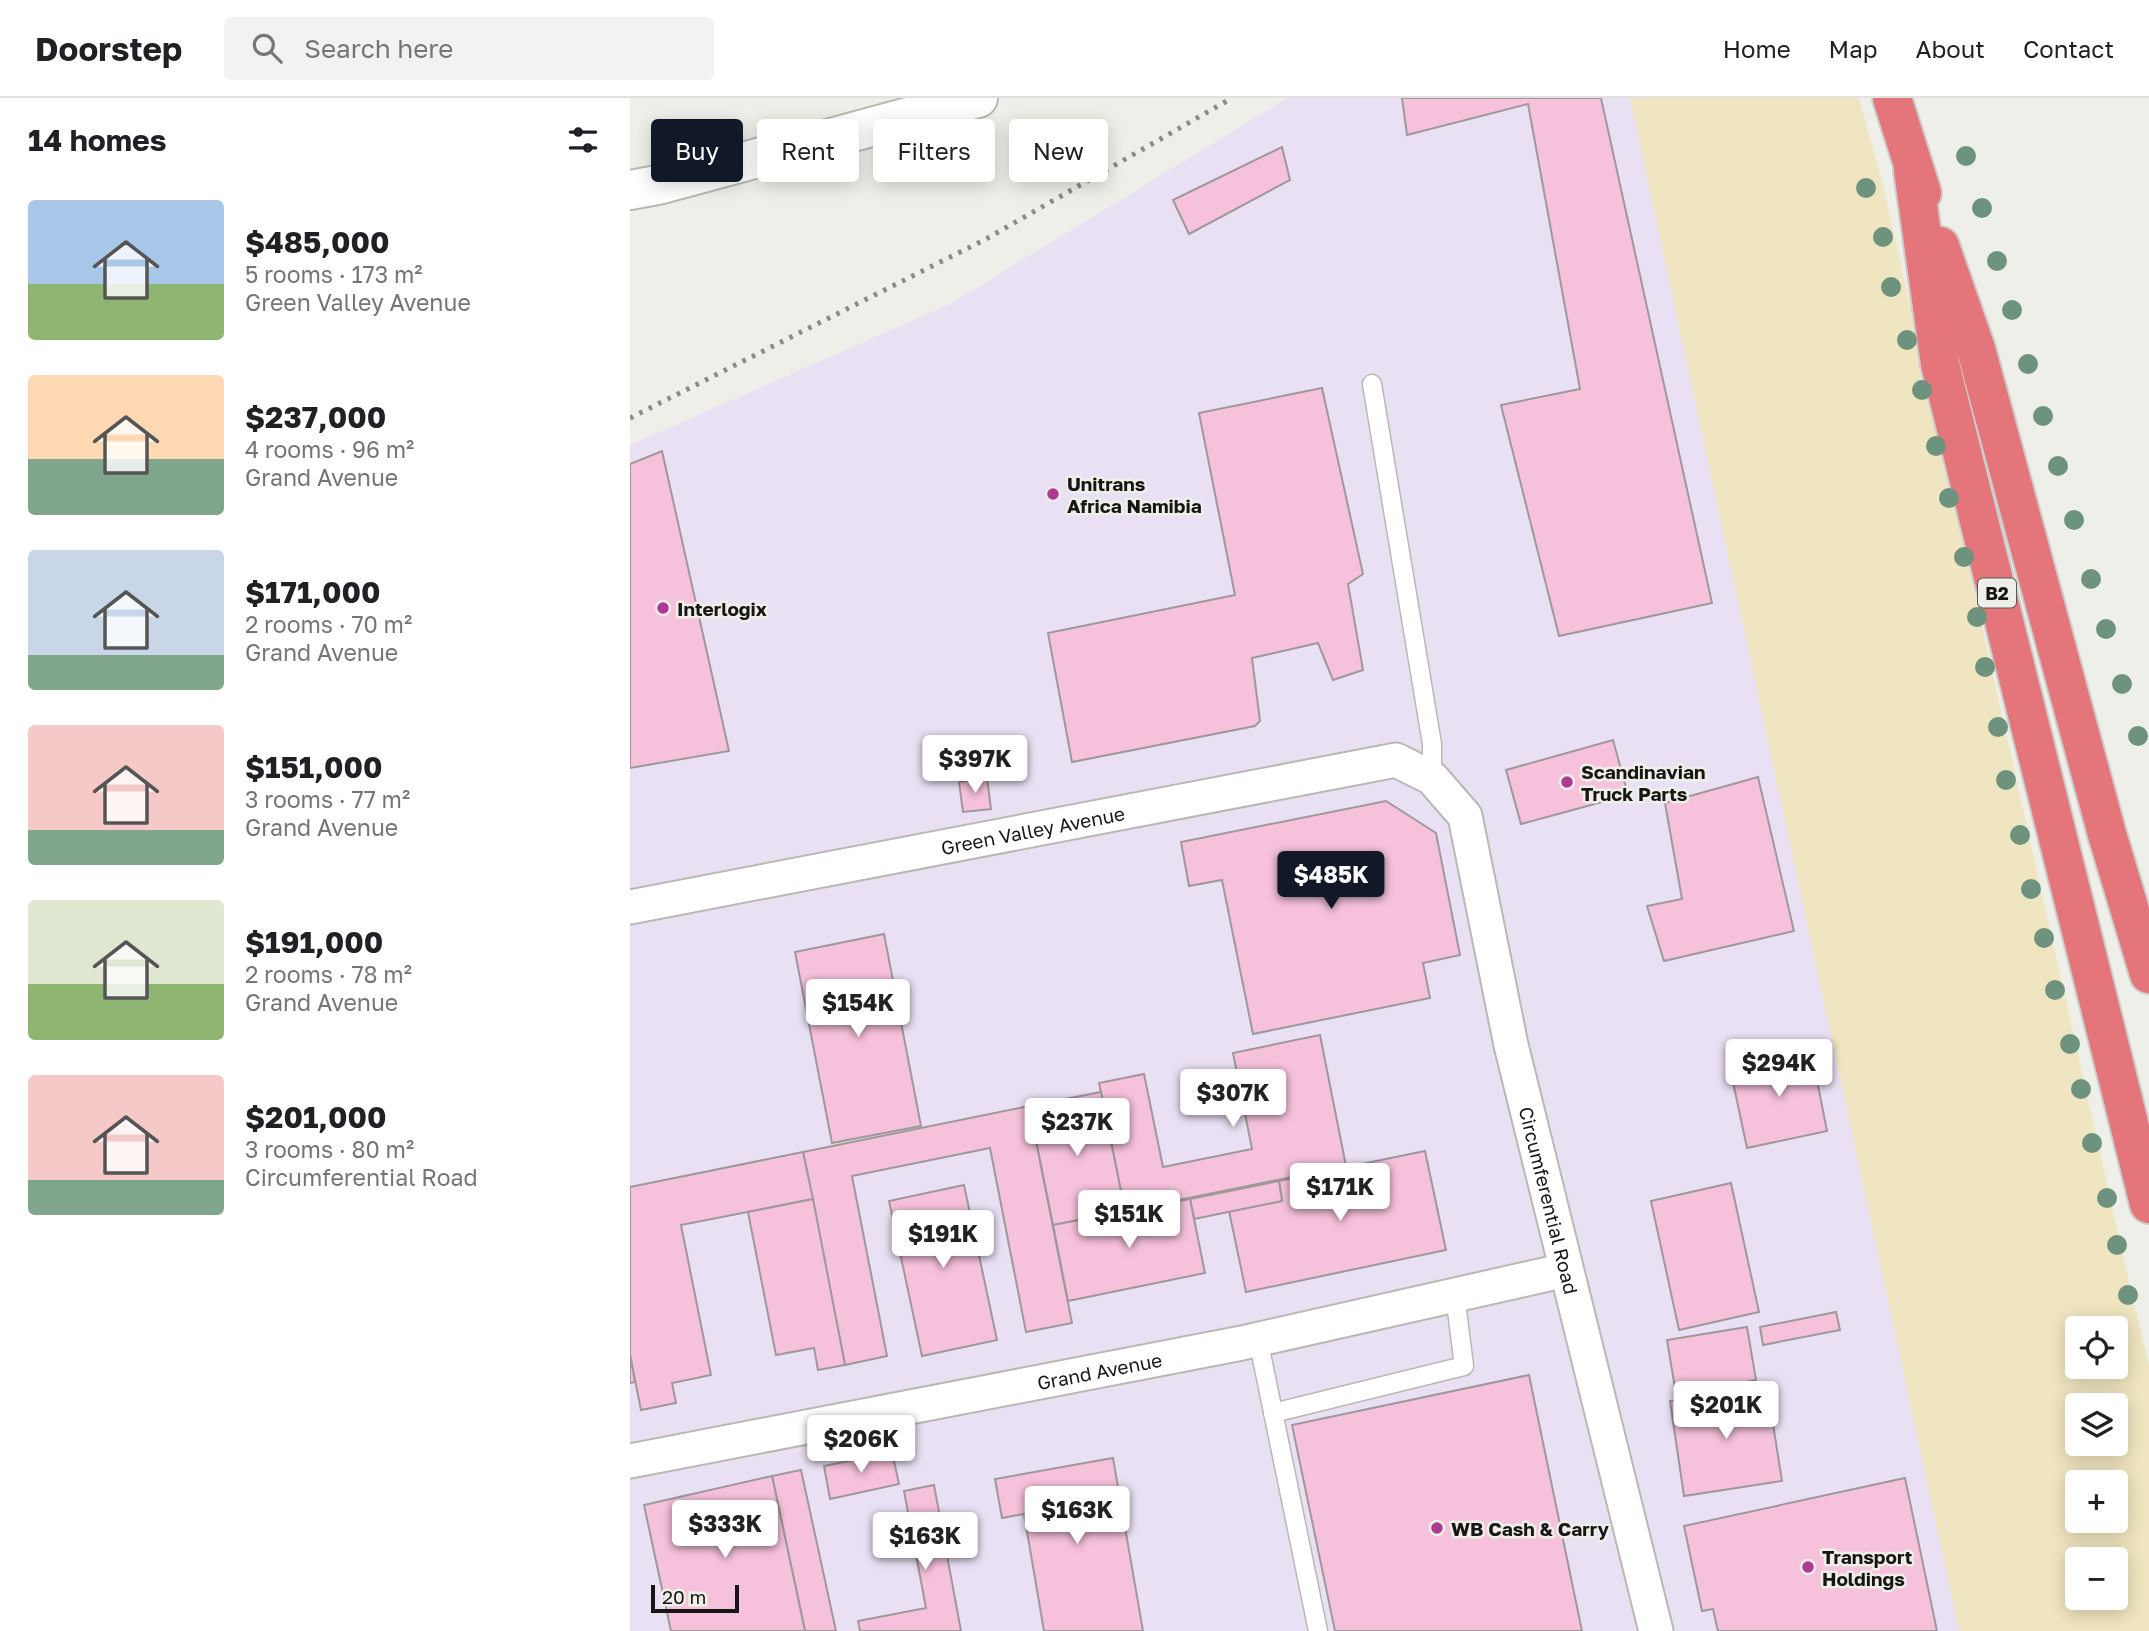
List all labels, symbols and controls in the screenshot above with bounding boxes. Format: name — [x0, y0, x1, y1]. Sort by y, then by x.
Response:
search box — [224, 17, 714, 80]
text: Doorstep — [35, 29, 182, 68]
icon: search — [248, 29, 286, 67]
text: Search here — [304, 33, 453, 64]
text: Home — [1723, 34, 1791, 63]
text: Map — [1829, 34, 1878, 63]
text: About — [1916, 34, 1985, 63]
text: Contact — [2023, 34, 2114, 63]
chip: Buy — [651, 119, 743, 182]
chip: Rent — [757, 119, 859, 182]
chip: Filters — [873, 119, 995, 182]
chip: New — [1009, 119, 1108, 182]
icon: filters — [564, 121, 602, 159]
text: 14 homes — [28, 122, 167, 158]
text: $485,000 — [245, 224, 389, 260]
icon: home — [84, 228, 168, 312]
text: 5 rooms · 173 m² — [245, 260, 423, 288]
text: Green Valley Avenue — [245, 288, 471, 316]
text: $237,000 — [245, 399, 386, 435]
icon: home — [84, 403, 168, 487]
text: 4 rooms · 96 m² — [245, 435, 414, 463]
text: Grand Avenue — [245, 463, 398, 491]
place label: Unitrans Africa Namibia — [1067, 472, 1202, 517]
marker: Unitrans Africa Namibia — [1045, 486, 1061, 502]
text: $171,000 — [245, 574, 380, 610]
icon: home — [84, 578, 168, 662]
road number: B2 — [1978, 578, 2016, 607]
place label: Interlogix — [677, 597, 767, 620]
marker: Interlogix — [655, 600, 671, 616]
text: 2 rooms · 70 m² — [245, 610, 412, 638]
text: Grand Avenue — [245, 638, 398, 666]
pin: $397K — [926, 736, 1024, 795]
text: $397K — [938, 744, 1012, 772]
text: $151,000 — [245, 749, 382, 785]
icon: home — [84, 753, 168, 837]
place label: Scandinavian Truck Parts — [1581, 760, 1705, 805]
marker: Scandinavian Truck Parts — [1559, 774, 1575, 790]
text: 3 rooms · 77 m² — [245, 785, 410, 813]
street label: Green Valley Avenue — [939, 801, 1126, 859]
text: Grand Avenue — [245, 813, 398, 841]
pin: $485K — [1282, 852, 1380, 911]
text: $485K — [1293, 860, 1369, 888]
text: $191,000 — [245, 924, 383, 960]
icon: home — [84, 928, 168, 1012]
text: 2 rooms · 78 m² — [245, 960, 412, 988]
pin: $154K — [809, 979, 907, 1039]
text: Grand Avenue — [245, 988, 398, 1016]
text: $154K — [822, 988, 894, 1016]
pin: $294K — [1730, 1040, 1828, 1099]
text: $294K — [1741, 1048, 1817, 1076]
pin: $307K — [1184, 1070, 1282, 1129]
text: $307K — [1196, 1078, 1270, 1106]
pin: $237K — [1028, 1098, 1126, 1158]
text: $201,000 — [245, 1099, 386, 1135]
icon: home — [84, 1103, 168, 1187]
street label: Circumferential Road — [1515, 1104, 1584, 1296]
text: $237K — [1041, 1107, 1113, 1135]
text: 3 rooms · 80 m² — [245, 1135, 414, 1163]
text: Circumferential Road — [245, 1163, 478, 1191]
pin: $171K — [1291, 1164, 1389, 1223]
text: $171K — [1306, 1172, 1374, 1200]
pin: $151K — [1080, 1190, 1178, 1250]
text: $151K — [1094, 1199, 1164, 1227]
pin: $191K — [894, 1210, 992, 1270]
text: $191K — [908, 1219, 978, 1247]
map controls — [2065, 1316, 2128, 1610]
button: locate — [2065, 1316, 2128, 1379]
street label: Grand Avenue — [1035, 1347, 1164, 1394]
pin: $201K — [1677, 1382, 1775, 1441]
text: $201K — [1690, 1390, 1762, 1418]
button: layers — [2065, 1393, 2128, 1456]
pin: $206K — [812, 1416, 910, 1475]
text: $206K — [823, 1424, 899, 1452]
button: + — [2065, 1470, 2128, 1533]
pin: $163K — [1028, 1486, 1126, 1546]
text: $163K — [1041, 1495, 1113, 1523]
pin: $333K — [676, 1500, 774, 1560]
text: $333K — [688, 1509, 762, 1537]
pin: $163K — [876, 1512, 974, 1572]
place label: WB Cash & Carry — [1451, 1517, 1610, 1540]
marker: WB Cash & Carry — [1429, 1520, 1445, 1536]
text: $163K — [889, 1521, 961, 1549]
place label: Transport Holdings — [1822, 1545, 1913, 1590]
button: − — [2065, 1547, 2128, 1610]
marker: Transport Holdings — [1800, 1559, 1816, 1575]
scale bar — [651, 1582, 738, 1614]
text: 20 m — [662, 1585, 706, 1608]

